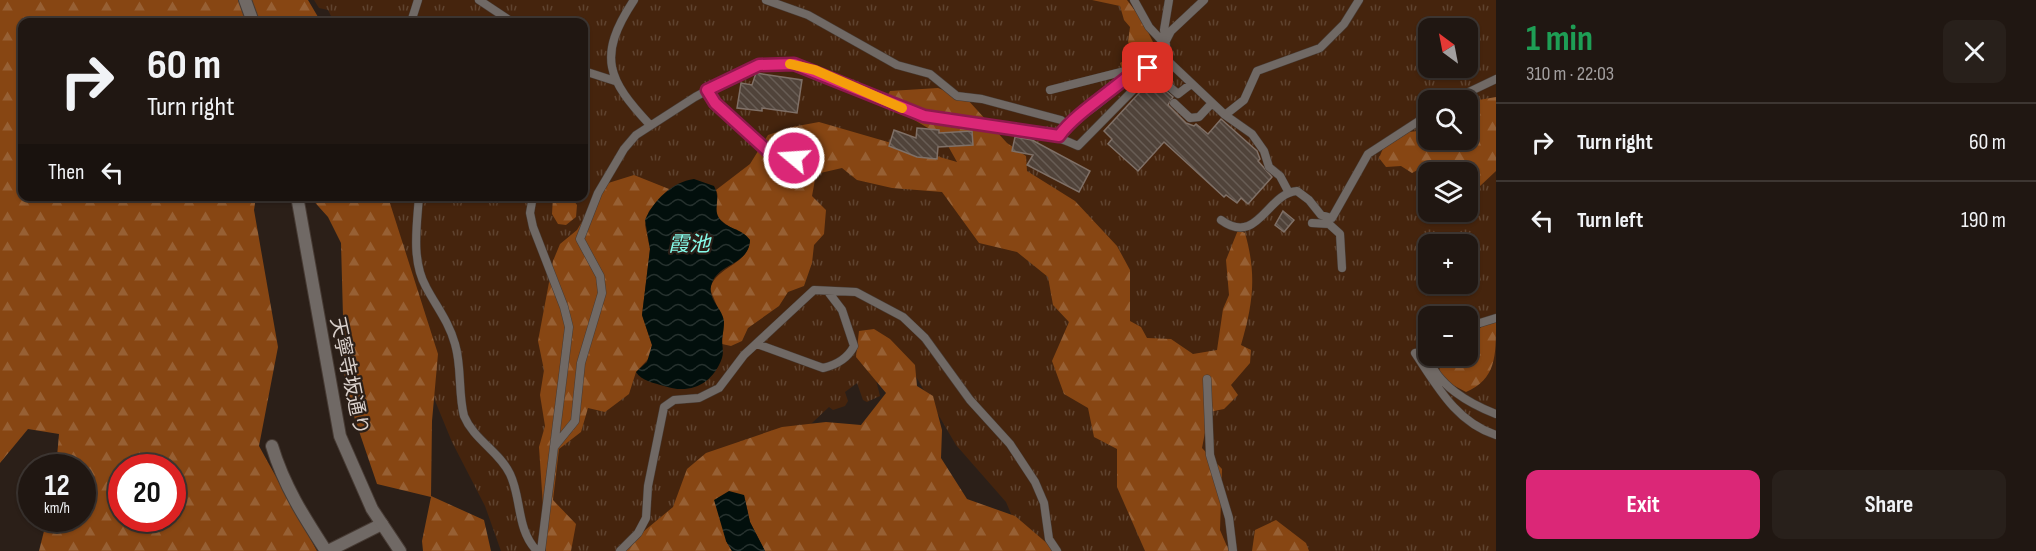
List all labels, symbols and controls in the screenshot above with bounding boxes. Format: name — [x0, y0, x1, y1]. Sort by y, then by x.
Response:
north arrow — [1418, 18, 1478, 78]
map controls — [1418, 18, 1478, 366]
text: 1 min — [1526, 18, 1593, 61]
button: close — [1943, 20, 2006, 83]
text: 60 m — [147, 40, 221, 91]
icon: right — [48, 42, 126, 120]
pin — [1122, 42, 1173, 93]
icon: arrive — [1131, 51, 1164, 84]
text: 310 m · 22:03 — [1526, 62, 1614, 86]
button: search — [1418, 90, 1478, 150]
text: Turn right — [147, 91, 234, 123]
position arrow — [762, 126, 826, 190]
icon: right — [1526, 126, 1559, 159]
text: Turn right — [1577, 129, 1653, 156]
text: 60 m — [1969, 129, 2006, 156]
icon: left — [96, 156, 129, 189]
text: Then — [48, 159, 84, 186]
button: layers — [1418, 162, 1478, 222]
icon: left — [1526, 204, 1559, 237]
text: Turn left — [1577, 207, 1643, 234]
text: 190 m — [1961, 207, 2006, 234]
water label: 霞池 — [668, 232, 712, 257]
button: + — [1418, 234, 1478, 294]
button: − — [1418, 306, 1478, 366]
street label: 天寧寺坂通り — [325, 315, 373, 437]
speed limit sign: 20 — [108, 454, 186, 532]
text: 12 — [44, 468, 70, 504]
button: Exit — [1526, 470, 1760, 539]
button: Share — [1772, 470, 2006, 539]
text: km/h — [44, 499, 70, 518]

